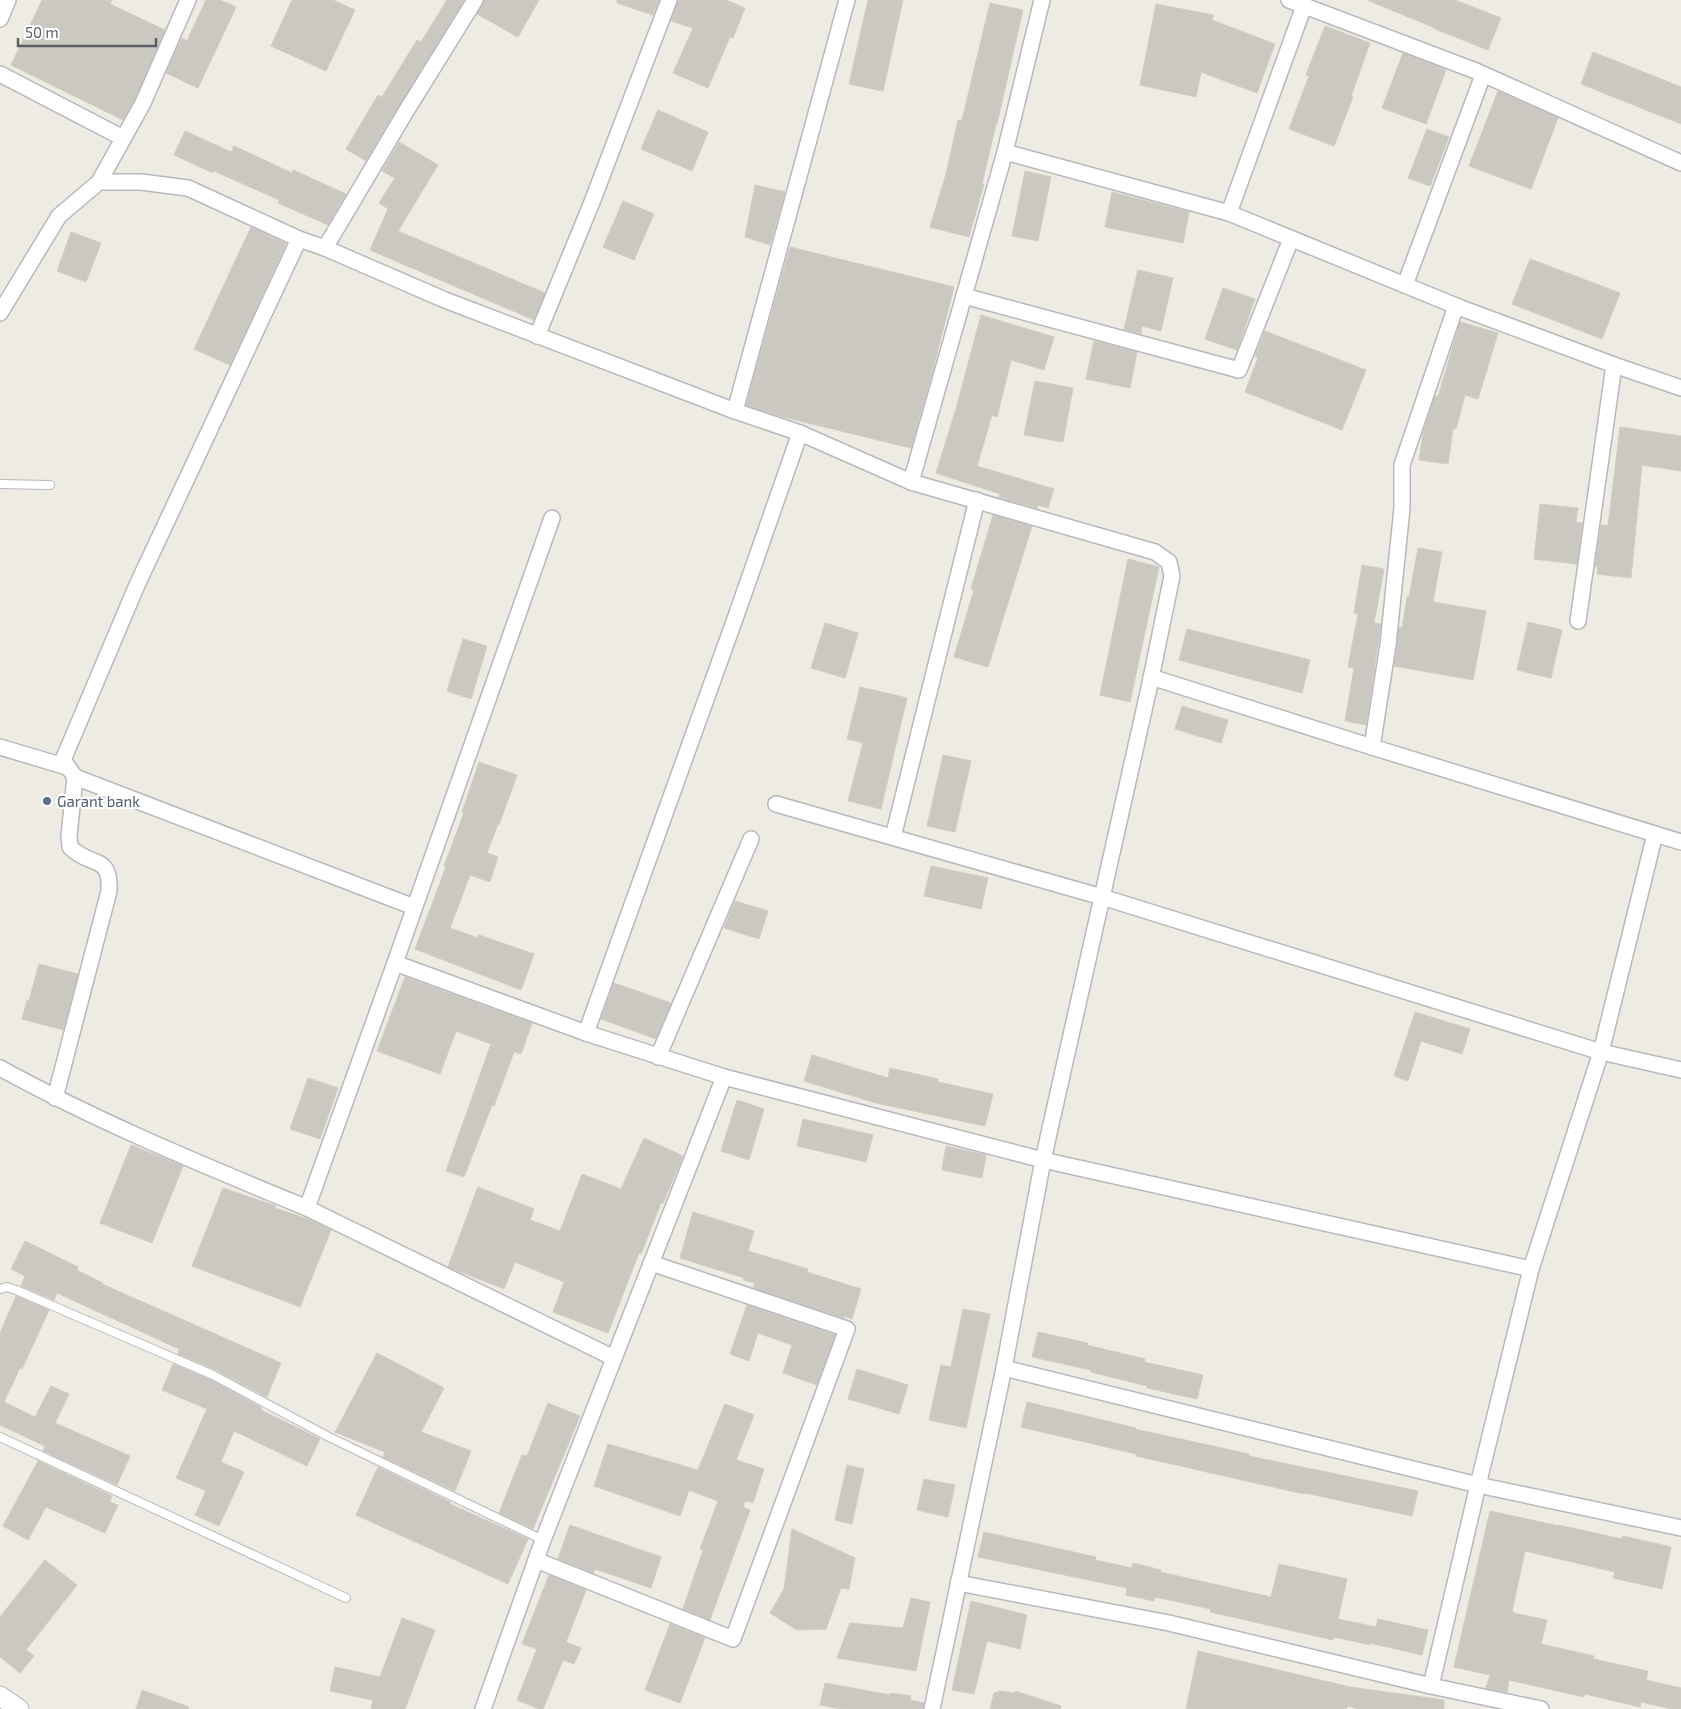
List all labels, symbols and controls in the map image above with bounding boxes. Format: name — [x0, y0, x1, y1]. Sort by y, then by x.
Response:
scale bar — [18, 15, 155, 47]
text: 50 m — [25, 23, 59, 41]
place label: Garant bank — [57, 792, 140, 810]
marker: Garant bank — [41, 795, 53, 807]

